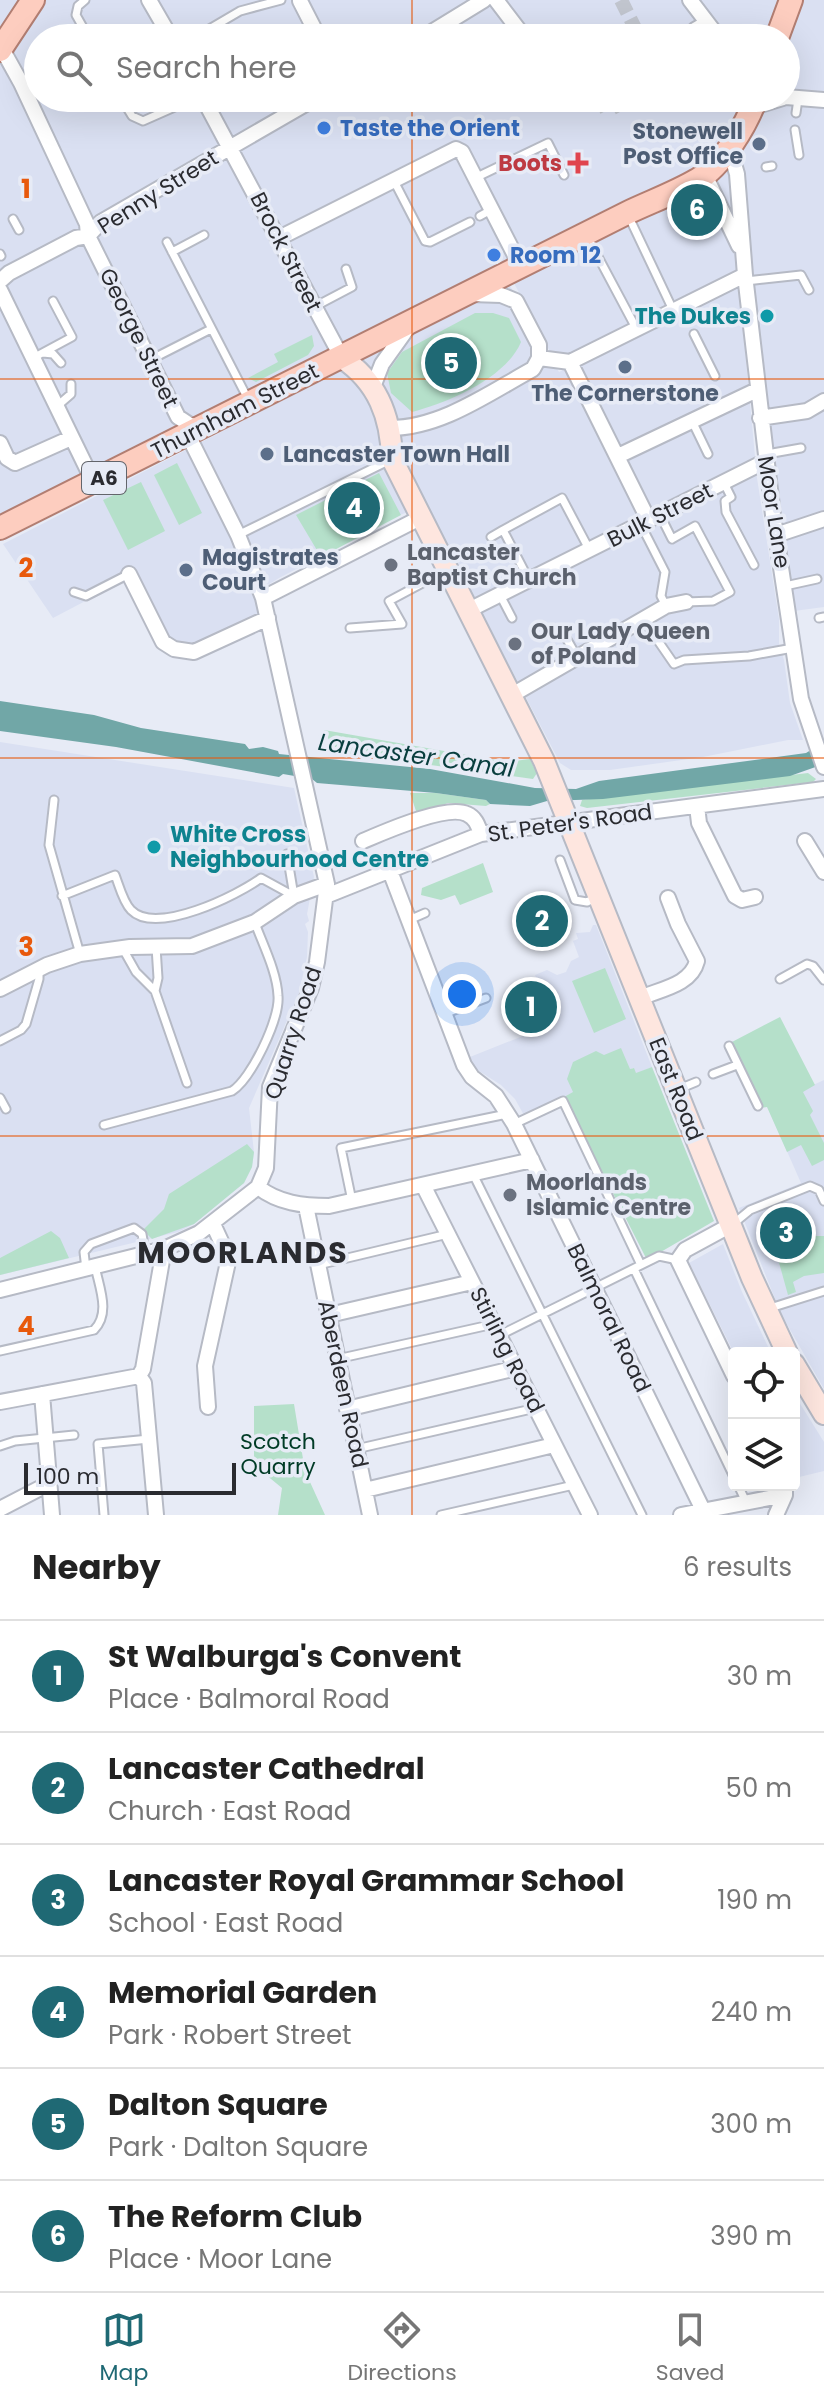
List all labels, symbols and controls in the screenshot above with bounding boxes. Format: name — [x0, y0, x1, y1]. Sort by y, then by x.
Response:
search box — [24, 24, 800, 112]
icon: search — [52, 46, 96, 90]
text: Search here — [116, 46, 297, 89]
place label: Taste the Orient — [340, 113, 520, 144]
place label: Stonewell Post Office — [623, 116, 743, 172]
marker: Taste the Orient — [315, 119, 333, 137]
marker: Stonewell Post Office — [750, 135, 768, 153]
street label: Penny Street — [92, 142, 224, 242]
place label: Boots — [498, 148, 562, 179]
marker: Boots — [569, 154, 587, 172]
text: 1 — [21, 171, 31, 207]
pin: 6 — [671, 180, 723, 240]
street label: Brock Street — [243, 187, 329, 317]
place label: Room 12 — [510, 240, 601, 271]
marker: Room 12 — [485, 246, 503, 264]
street label: George Street — [92, 263, 186, 413]
place label: The Dukes — [635, 301, 751, 332]
marker: The Dukes — [758, 307, 776, 325]
pin: 5 — [425, 333, 477, 393]
street label: Thurnham Street — [146, 355, 324, 467]
marker: The Cornerstone — [616, 358, 634, 376]
place label: The Cornerstone — [531, 378, 719, 409]
place label: Lancaster Town Hall — [283, 439, 510, 470]
marker: Lancaster Town Hall — [258, 445, 276, 463]
street label: Moor Lane — [750, 454, 798, 570]
road number: A6 — [82, 462, 126, 494]
street label: Bulk Street — [602, 475, 718, 555]
pin: 4 — [328, 478, 380, 538]
place label: Lancaster Baptist Church — [407, 537, 577, 593]
place label: Magistrates Court — [202, 542, 339, 598]
text: 2 — [19, 550, 34, 586]
marker: Lancaster Baptist Church — [382, 556, 400, 574]
marker: Magistrates Court — [177, 561, 195, 579]
place label: Our Lady Queen of Poland — [531, 616, 710, 672]
marker: Our Lady Queen of Poland — [506, 635, 524, 653]
water label: Lancaster Canal — [316, 725, 516, 785]
street label: St. Peter's Road — [486, 796, 654, 850]
place label: White Cross Neighbourhood Centre — [170, 819, 429, 875]
marker: White Cross Neighbourhood Centre — [145, 838, 163, 856]
pin: 2 — [516, 891, 568, 951]
text: 3 — [18, 929, 34, 965]
street label: Quarry Road — [257, 963, 329, 1103]
your location — [442, 974, 482, 1014]
pin: 1 — [505, 977, 557, 1037]
street label: East Road — [641, 1033, 711, 1145]
place label: Moorlands Islamic Centre — [526, 1167, 691, 1223]
marker: Moorlands Islamic Centre — [501, 1186, 519, 1204]
pin: 3 — [760, 1203, 812, 1263]
district label: MOORLANDS — [137, 1231, 349, 1274]
street label: Balmoral Road — [560, 1238, 658, 1398]
street label: Stirling Road — [462, 1282, 552, 1418]
street label: Aberdeen Road — [310, 1297, 376, 1471]
text: 4 — [17, 1308, 35, 1344]
map controls — [728, 1347, 800, 1491]
button: locate — [728, 1347, 800, 1419]
button: layers — [728, 1419, 800, 1491]
park label: Scotch Quarry — [240, 1426, 316, 1482]
scale bar — [24, 1459, 236, 1495]
text: 100 m — [36, 1461, 99, 1492]
text: Nearby — [32, 1543, 161, 1591]
text: 6 results — [683, 1549, 792, 1585]
text: St Walburga's Convent — [108, 1635, 462, 1678]
text: 1 — [53, 1658, 63, 1694]
text: 30 m — [727, 1658, 792, 1694]
text: Place · Balmoral Road — [108, 1681, 390, 1717]
text: Lancaster Cathedral — [108, 1747, 425, 1790]
text: 2 — [51, 1770, 65, 1806]
text: 50 m — [726, 1770, 792, 1806]
text: Church · East Road — [108, 1793, 351, 1829]
text: Lancaster Royal Grammar School — [108, 1859, 624, 1902]
text: 3 — [50, 1882, 66, 1918]
text: 190 m — [717, 1882, 792, 1918]
text: School · East Road — [108, 1905, 343, 1941]
text: Memorial Garden — [108, 1971, 377, 2014]
text: 4 — [49, 1994, 67, 2030]
text: 240 m — [711, 1994, 792, 2030]
text: Park · Robert Street — [108, 2017, 352, 2053]
text: Dalton Square — [108, 2083, 328, 2126]
text: 5 — [50, 2106, 66, 2142]
text: 300 m — [710, 2106, 792, 2142]
text: Park · Dalton Square — [108, 2129, 368, 2165]
text: The Reform Club — [108, 2195, 362, 2238]
text: 6 — [50, 2218, 66, 2254]
text: 390 m — [710, 2218, 792, 2254]
text: Place · Moor Lane — [108, 2241, 332, 2277]
tab: Map — [100, 2308, 148, 2389]
tab: Directions — [347, 2308, 457, 2389]
tab: Saved — [656, 2308, 724, 2389]

